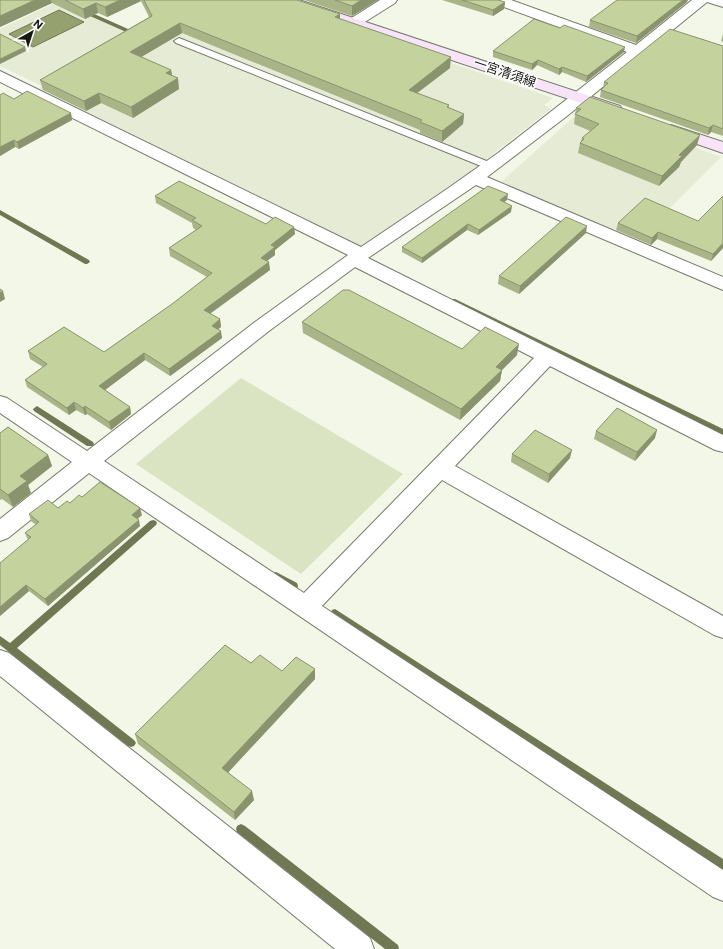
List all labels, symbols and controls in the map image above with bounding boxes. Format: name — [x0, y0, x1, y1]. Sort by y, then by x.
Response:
north arrow — [12, 12, 52, 52]
text: N — [31, 16, 46, 31]
street label: 一宮清須線 — [472, 54, 538, 90]

